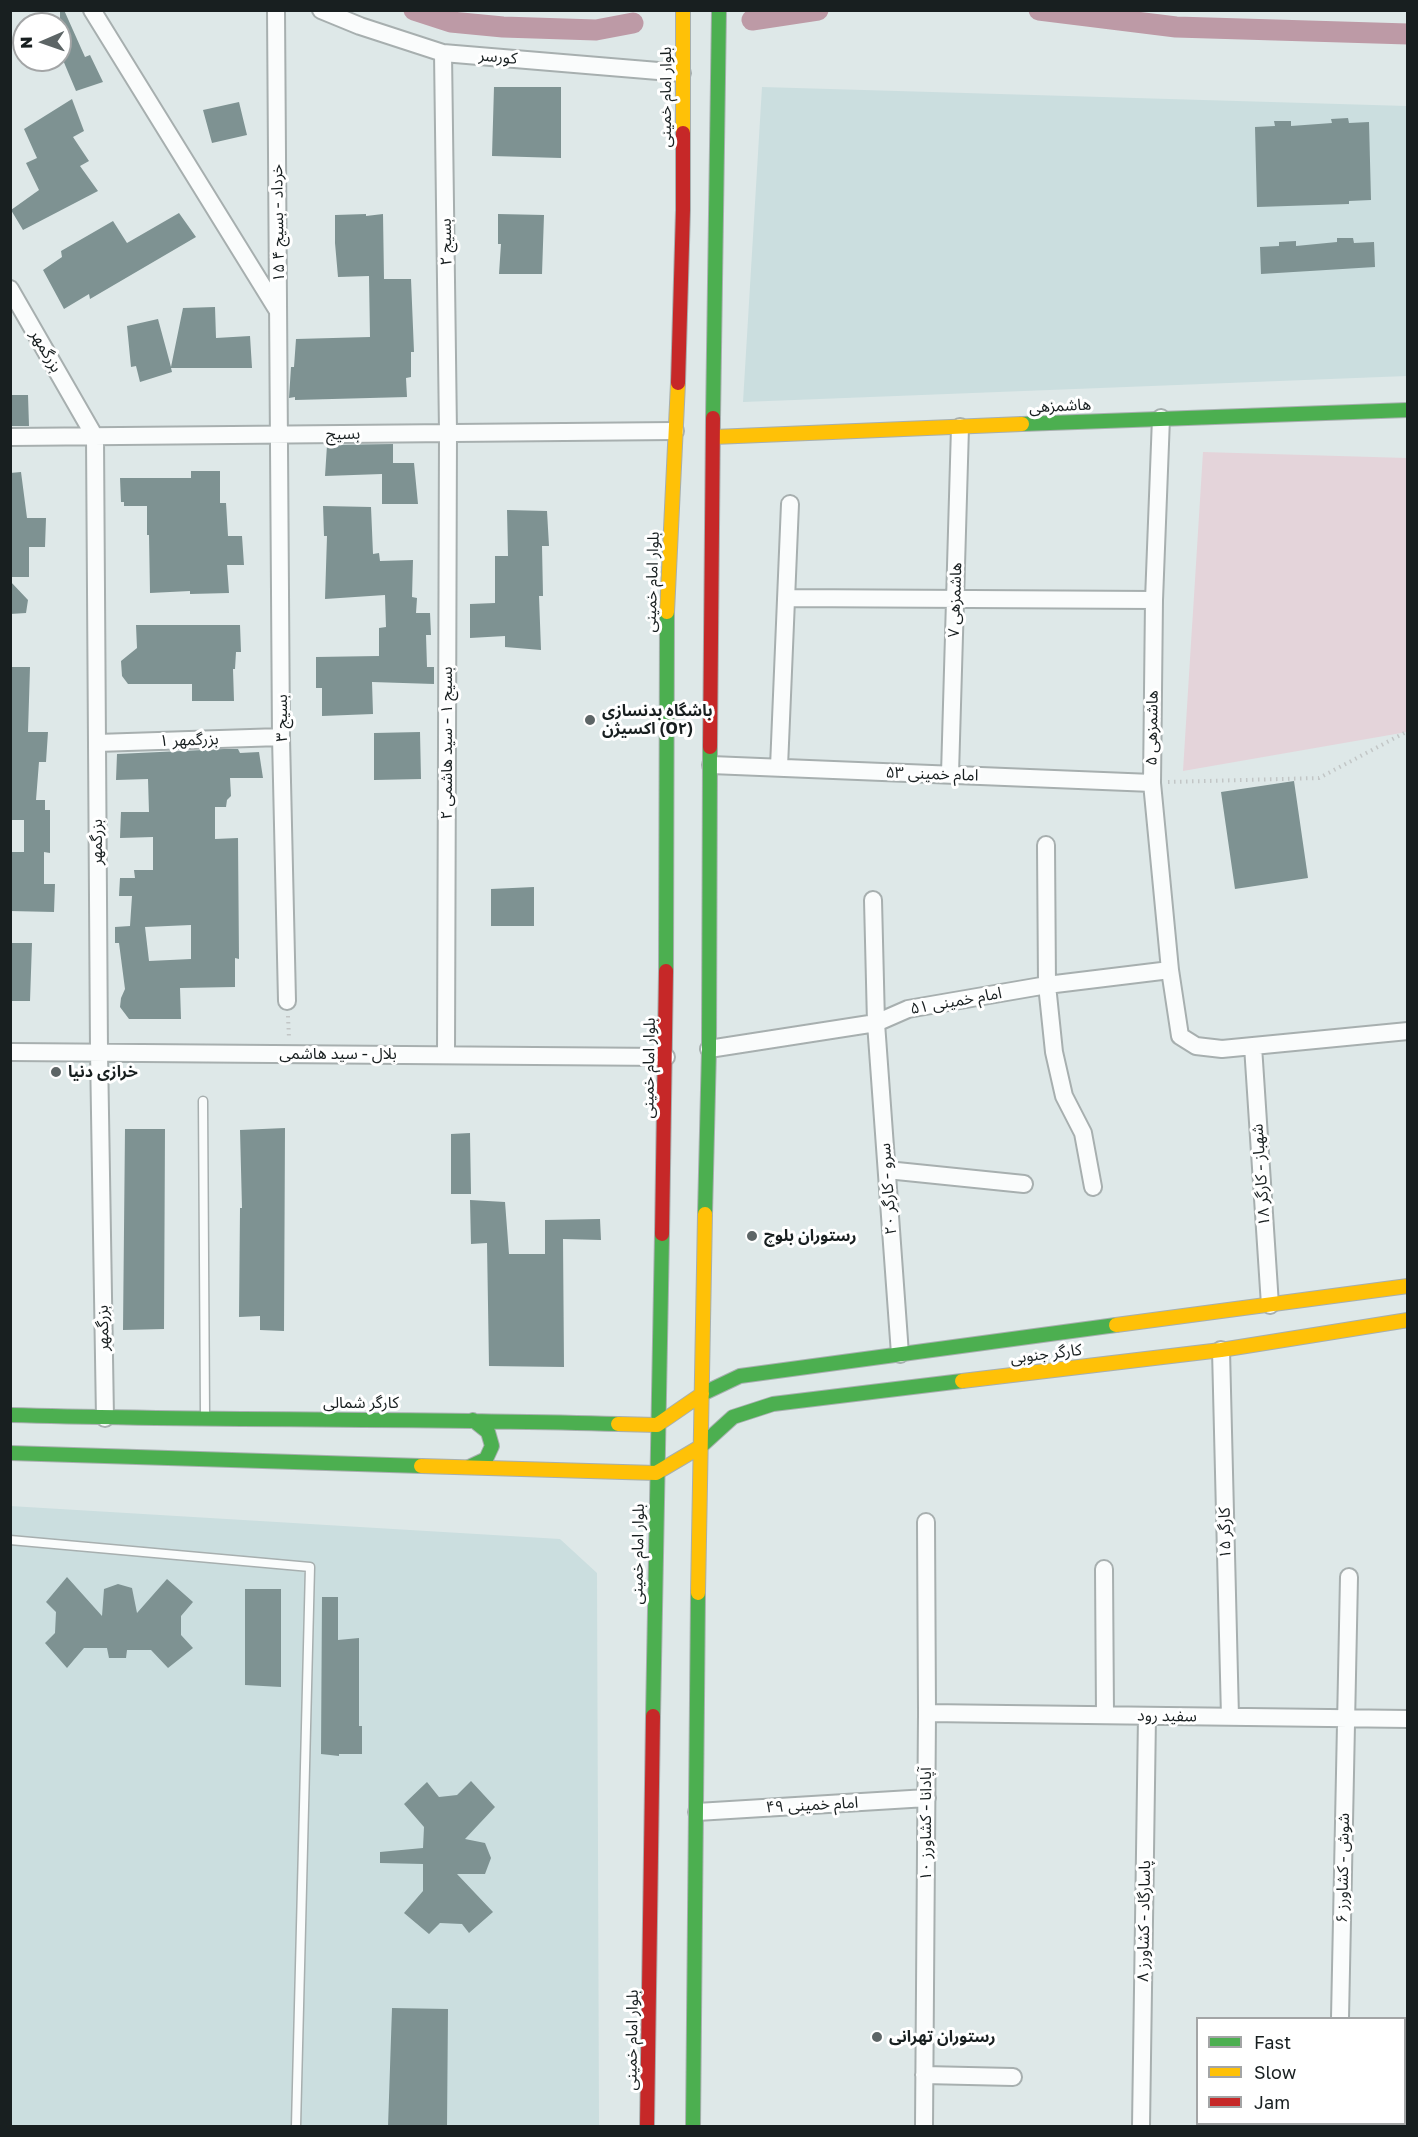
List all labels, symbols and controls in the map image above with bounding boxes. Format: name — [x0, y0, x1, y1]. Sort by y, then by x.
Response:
north arrow — [12, 12, 72, 72]
text: N — [16, 36, 36, 49]
street label: کورسر — [478, 46, 518, 68]
street label: بلوار امام خمینی — [656, 47, 676, 147]
street label: ۱۵ خرداد - بسیج ۴ — [267, 164, 289, 282]
street label: بسیج ۲ — [436, 218, 456, 266]
street label: بزرگمهر — [26, 326, 66, 376]
street label: هاشمزهی — [1028, 395, 1092, 417]
street label: بسیج — [326, 424, 360, 444]
street label: بلوار امام خمینی — [641, 531, 663, 633]
street label: هاشمزهی ۷ — [944, 562, 966, 638]
street label: بسیج ۱ - سید هاشمی ۲ — [437, 666, 457, 820]
street label: هاشمزهی ۵ — [1142, 690, 1162, 766]
street label: بسیج ۳ — [272, 694, 292, 742]
place label: باشگاه بدنسازی اکسیژن (O۲) — [602, 701, 712, 739]
marker: باشگاه بدنسازی اکسیژن (O۲) — [583, 713, 597, 727]
street label: بزرگمهر ۱ — [159, 729, 219, 751]
street label: امام خمینی ۵۳ — [885, 763, 979, 785]
street label: بزرگمهر — [87, 819, 107, 865]
street label: امام خمینی ۵۱ — [909, 983, 1003, 1019]
street label: بلوار امام خمینی — [639, 1017, 659, 1119]
street label: بلال - سید هاشمی — [279, 1044, 397, 1064]
place label: خرازی دنیا — [68, 1062, 138, 1082]
marker: خرازی دنیا — [49, 1065, 63, 1079]
street label: شهباز - کارگر ۱۸ — [1248, 1123, 1274, 1227]
street label: سرو - کارگر ۲۰ — [875, 1143, 901, 1235]
place label: رستوران بلوچ — [764, 1226, 857, 1246]
marker: رستوران بلوچ — [745, 1229, 759, 1243]
street label: بزرگمهر — [93, 1305, 113, 1351]
street label: کارگر جنوبی — [1009, 1340, 1083, 1368]
street label: کارگر شمالی — [323, 1393, 399, 1413]
street label: بلوار امام خمینی — [628, 1503, 648, 1605]
street label: کارگر ۱۵ — [1215, 1507, 1235, 1559]
street label: سفید رود — [1137, 1706, 1197, 1726]
street label: آپادانا - کشاورز ۱۰ — [916, 1767, 936, 1881]
street label: امام خمینی ۴۹ — [765, 1793, 859, 1817]
street label: شوش - کشاورز ۶ — [1332, 1813, 1354, 1923]
street label: پاسارگاد - کشاورز ۸ — [1133, 1860, 1155, 1982]
street label: بلوار امام خمینی — [622, 1989, 642, 2091]
legend — [1196, 2017, 1406, 2125]
place label: رستوران تهرانی — [889, 2027, 995, 2047]
marker: رستوران تهرانی — [870, 2030, 884, 2044]
text: Fast — [1254, 2031, 1291, 2053]
text: Slow — [1254, 2061, 1296, 2083]
text: Jam — [1254, 2091, 1290, 2113]

